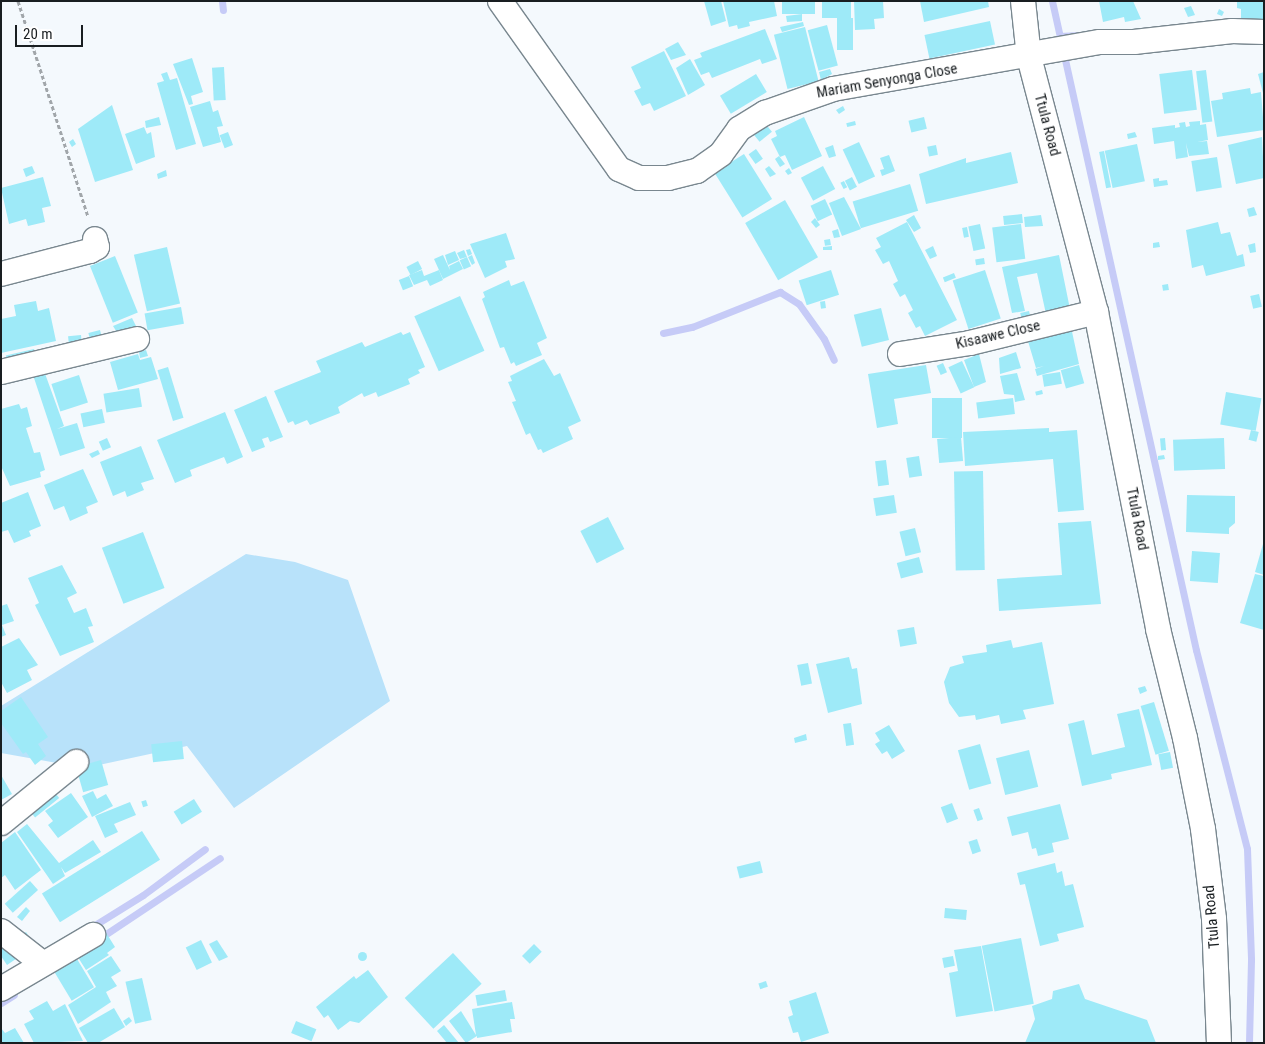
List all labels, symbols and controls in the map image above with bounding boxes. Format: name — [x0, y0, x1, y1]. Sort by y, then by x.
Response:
scale bar — [18, 15, 85, 47]
text: 20 m — [23, 25, 53, 43]
street label: Mariam Senyonga Close — [815, 60, 959, 102]
street label: Ttula Road — [1030, 92, 1064, 158]
street label: Kisaawe Close — [954, 317, 1042, 353]
street label: Ttula Road — [1122, 486, 1152, 552]
street label: Ttula Road — [1200, 884, 1224, 950]

